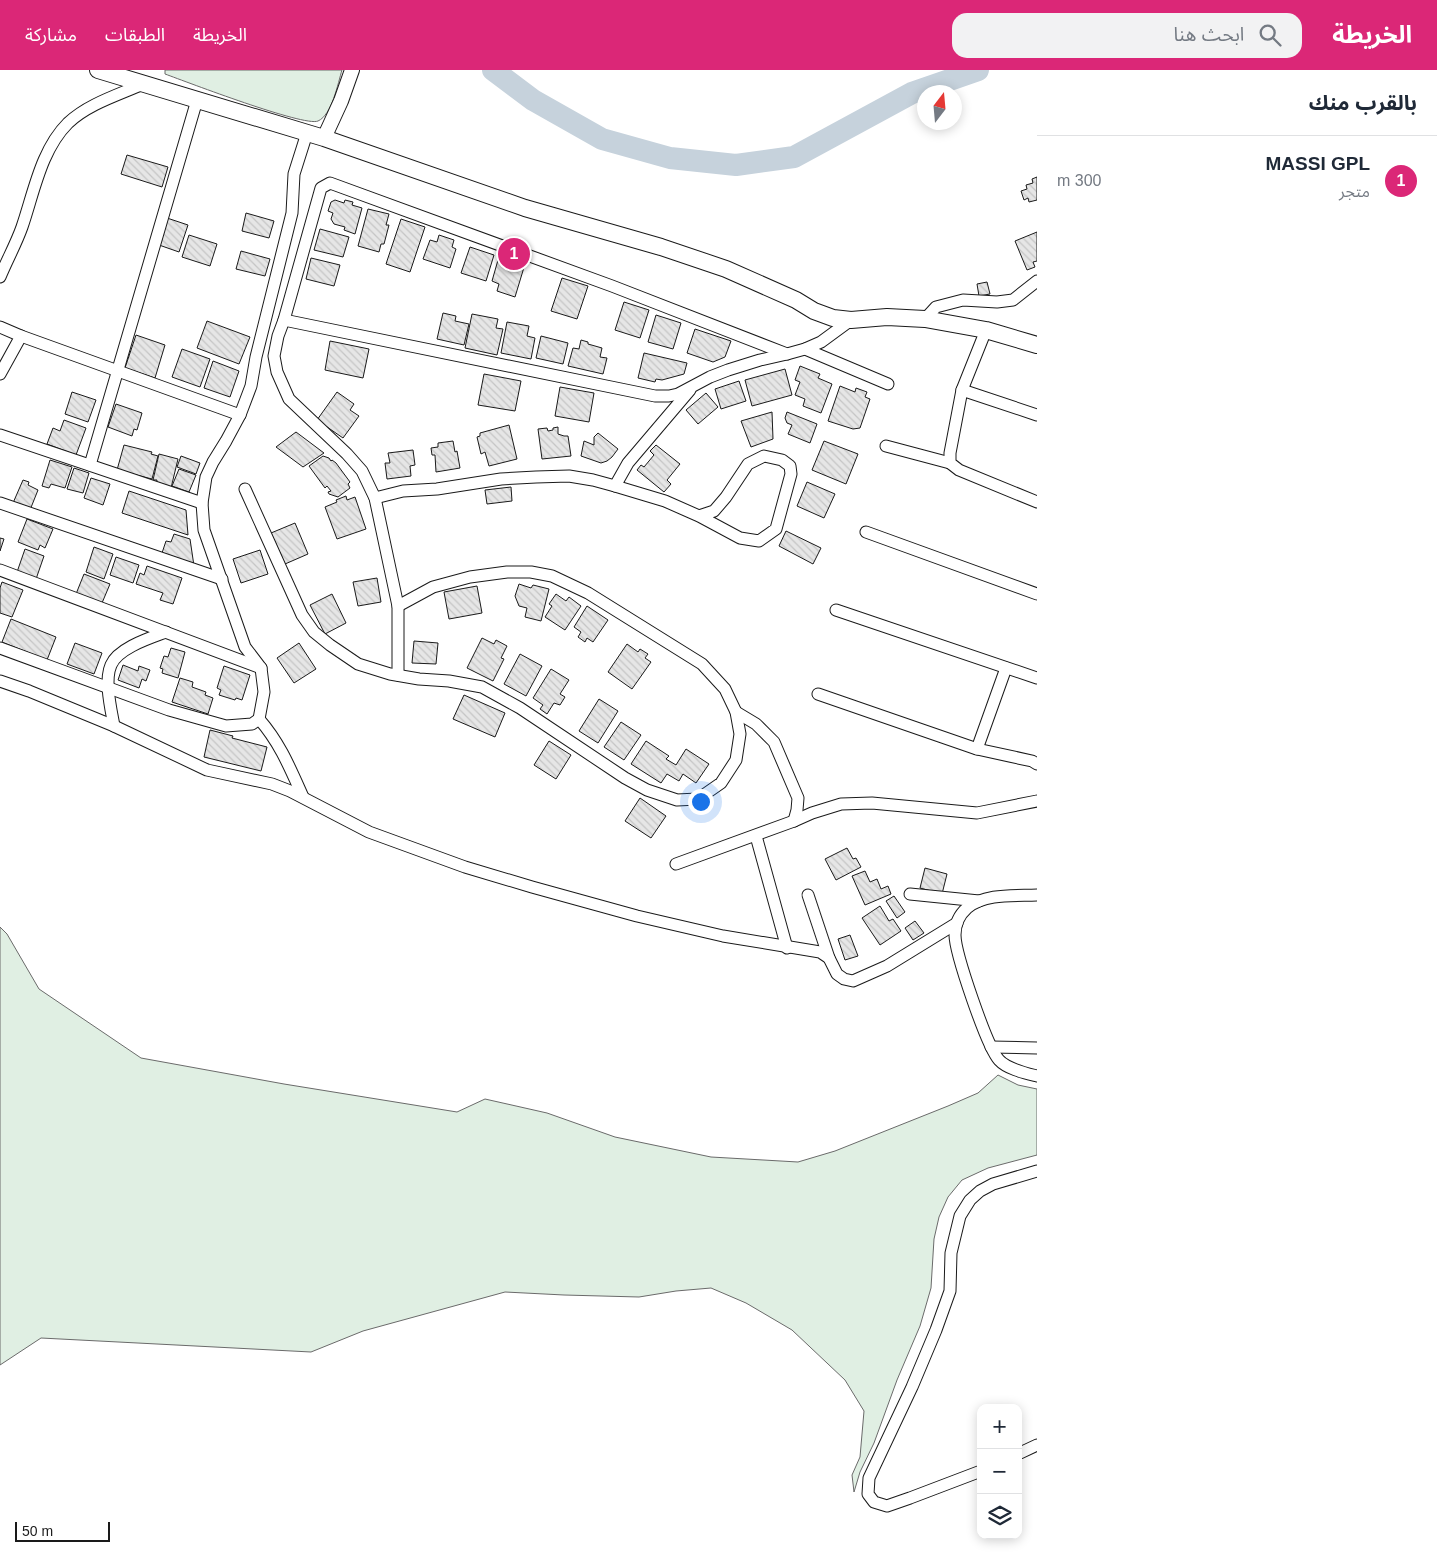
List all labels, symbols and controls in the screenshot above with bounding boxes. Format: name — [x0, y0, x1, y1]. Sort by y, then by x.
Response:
search box — [952, 13, 1302, 58]
icon: search — [1256, 21, 1284, 49]
text: الخريطة — [1332, 21, 1412, 48]
text: ابحث هنا — [1174, 24, 1244, 45]
text: مشاركة — [25, 25, 77, 45]
text: الطبقات — [105, 25, 165, 45]
text: الخريطة — [193, 25, 247, 45]
north arrow — [917, 85, 962, 130]
text: بالقرب منك — [1309, 91, 1417, 114]
text: MASSI GPL — [1265, 153, 1370, 174]
text: 300 m — [1057, 172, 1101, 189]
text: 1 — [1397, 172, 1405, 189]
text: متجر — [1339, 183, 1370, 200]
pin: 1 — [498, 235, 530, 273]
your location — [688, 789, 714, 815]
map controls — [977, 1404, 1022, 1539]
button: + — [977, 1404, 1022, 1449]
button: − — [977, 1449, 1022, 1494]
button: layers — [977, 1494, 1022, 1539]
scale bar — [15, 1519, 110, 1542]
text: 50 m — [22, 1523, 53, 1539]

